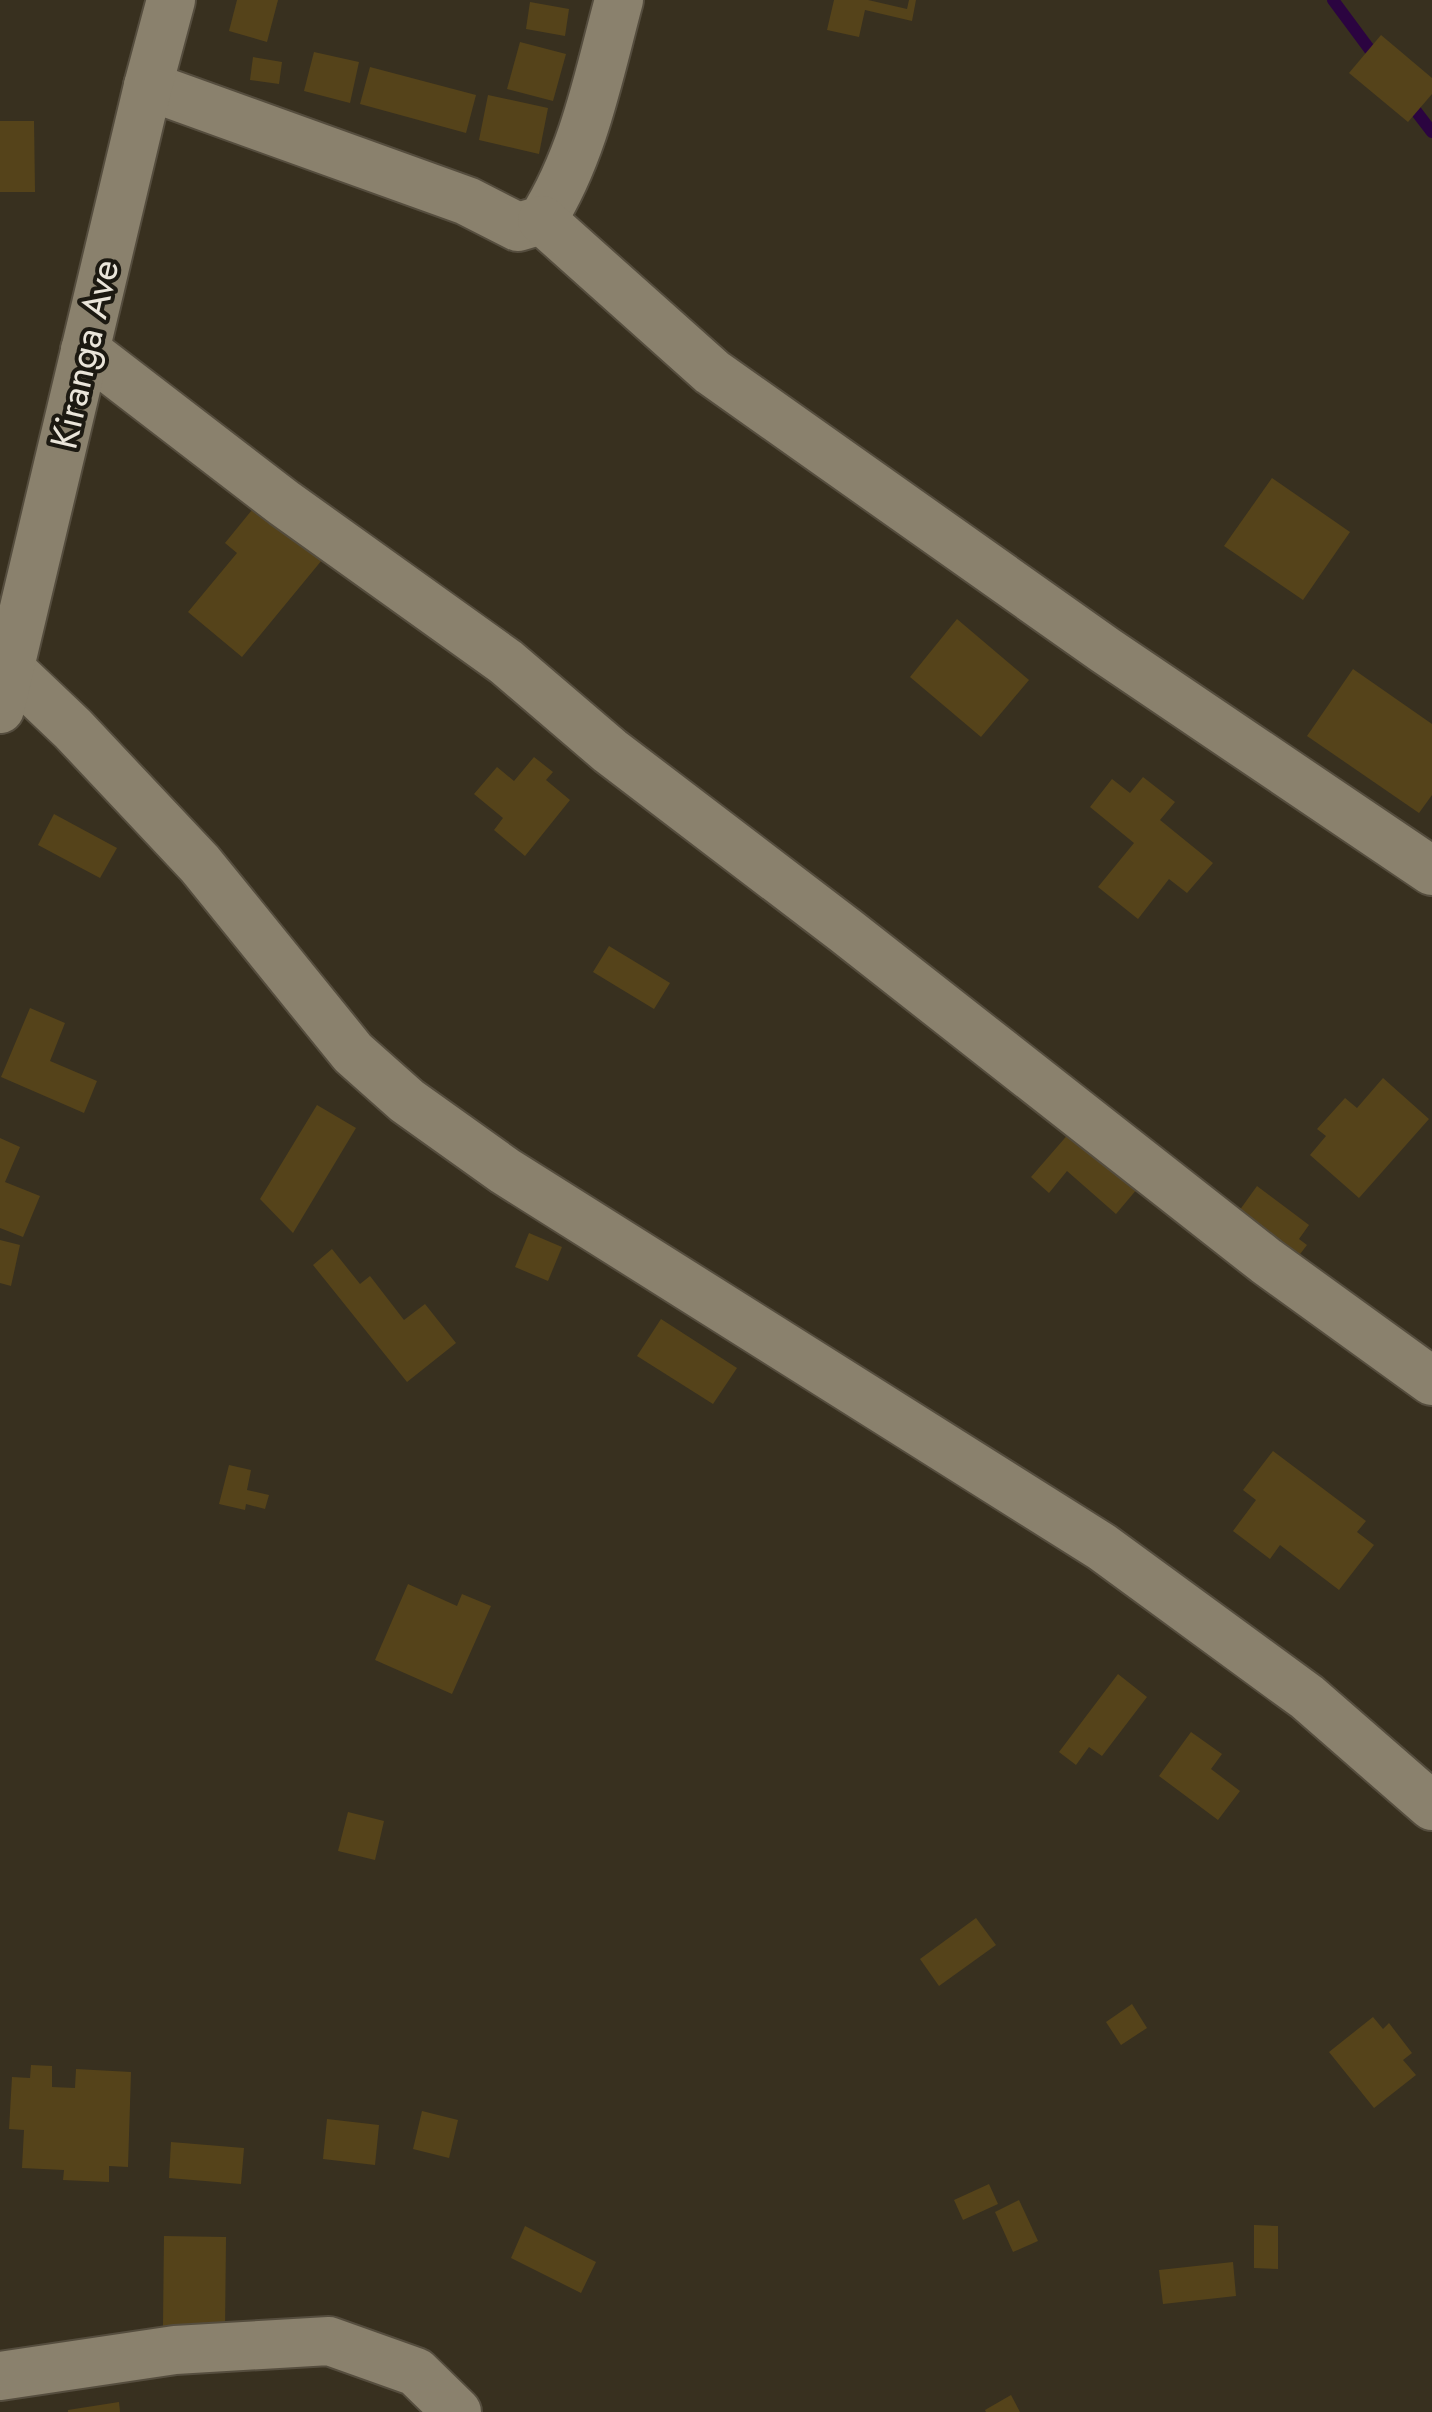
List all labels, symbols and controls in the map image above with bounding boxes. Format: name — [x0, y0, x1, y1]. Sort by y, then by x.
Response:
street label: Kiranga Ave — [36, 254, 132, 454]

